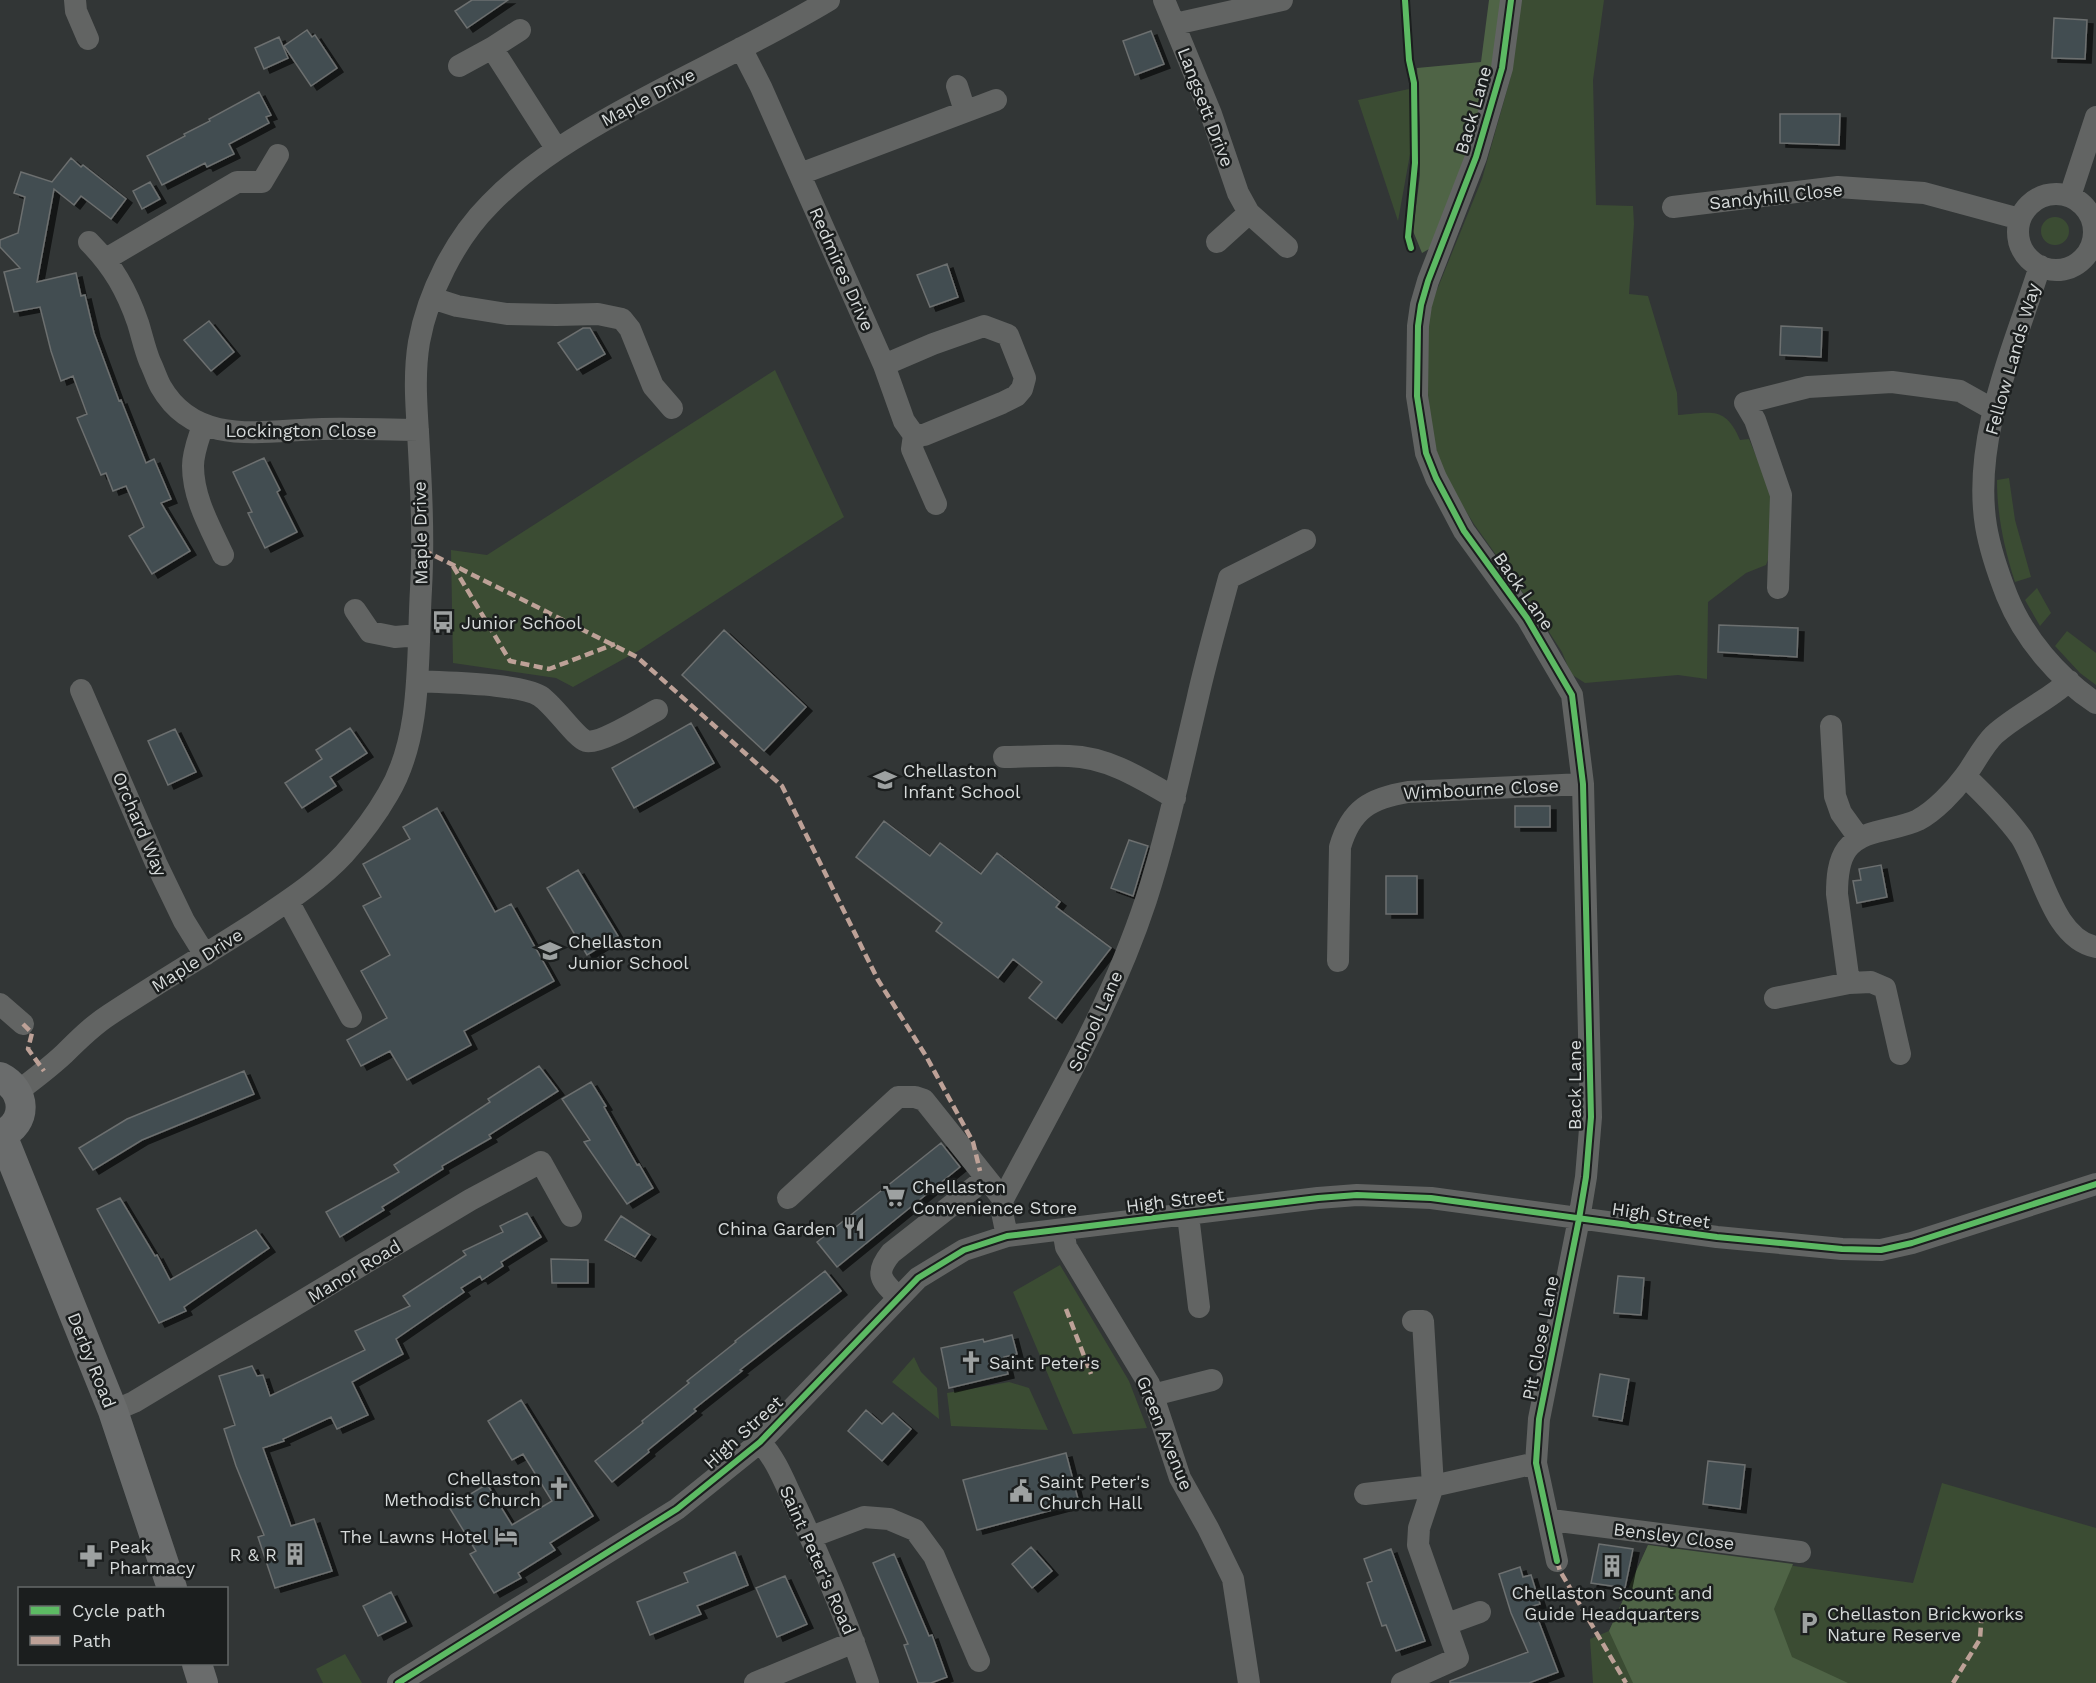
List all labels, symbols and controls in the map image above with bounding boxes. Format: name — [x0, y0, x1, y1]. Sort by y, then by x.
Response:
street label: Langsett Drive — [1174, 44, 1238, 170]
street label: Maple Drive — [597, 63, 699, 131]
street label: Back Lane — [1450, 64, 1496, 156]
street label: Sandyhill Close — [1708, 179, 1844, 213]
street label: Redmires Drive — [805, 204, 879, 334]
street label: Fellow Lands Way — [1980, 280, 2044, 437]
street label: Lockington Close — [225, 420, 377, 441]
street label: Maple Drive — [409, 481, 431, 585]
street label: Back Lane — [1489, 548, 1559, 634]
bus stop icon: Junior School — [430, 609, 456, 635]
place label: Junior School — [461, 612, 582, 633]
place label: Chellaston Infant School — [903, 760, 1021, 802]
school or university icon: Chellaston Infant School — [872, 767, 898, 793]
street label: Orchard Way — [109, 769, 172, 880]
street label: Wimbourne Close — [1403, 774, 1559, 804]
street label: Maple Drive — [148, 924, 246, 996]
place label: Chellaston Junior School — [568, 931, 689, 973]
school or university icon: Chellaston Junior School — [537, 938, 563, 964]
street label: School Lane — [1063, 967, 1127, 1075]
street label: Back Lane — [1564, 1040, 1585, 1130]
place label: Chellaston Convenience Store — [912, 1176, 1077, 1218]
supermarket icon: Chellaston Convenience Store — [881, 1183, 907, 1209]
street label: High Street — [1125, 1183, 1226, 1216]
street label: High Street — [1610, 1198, 1712, 1232]
restaurant icon: China Garden — [841, 1215, 867, 1241]
place label: China Garden — [718, 1218, 836, 1239]
street label: Manor Road — [304, 1235, 404, 1307]
street label: Pit Close Lane — [1518, 1274, 1562, 1402]
street label: Derby Road — [63, 1309, 121, 1411]
church icon: Saint Peter's — [958, 1349, 984, 1375]
place label: Saint Peter's — [989, 1352, 1100, 1373]
street label: Green Avenue — [1133, 1373, 1197, 1493]
street label: High Street — [699, 1391, 787, 1473]
place label: Chellaston Methodist Church — [384, 1468, 541, 1510]
place label: Saint Peter's Church Hall — [1039, 1471, 1150, 1513]
church icon: Chellaston Methodist Church — [546, 1475, 572, 1501]
public building icon: Saint Peter's Church Hall — [1008, 1478, 1034, 1504]
street label: Saint Peter's Road — [776, 1482, 860, 1638]
street label: Bensley Close — [1612, 1518, 1736, 1554]
hotel icon: The Lawns Hotel — [493, 1523, 519, 1549]
place label: The Lawns Hotel — [340, 1526, 488, 1547]
place label: Peak Pharmacy — [109, 1536, 196, 1578]
building icon: R & R — [282, 1541, 308, 1567]
pharmacy icon: Peak Pharmacy — [78, 1543, 104, 1569]
place label: R & R — [230, 1544, 277, 1565]
building icon: Chellaston Scount and Guide Headquarters — [1599, 1553, 1625, 1579]
place label: Chellaston Scount and Guide Headquarters — [1511, 1582, 1713, 1624]
legend — [18, 1587, 228, 1665]
text: Cycle path — [72, 1600, 166, 1621]
place label: Chellaston Brickworks Nature Reserve — [1827, 1603, 2024, 1645]
parking icon: Chellaston Brickworks Nature Reserve — [1796, 1610, 1822, 1636]
text: Path — [72, 1630, 112, 1651]

